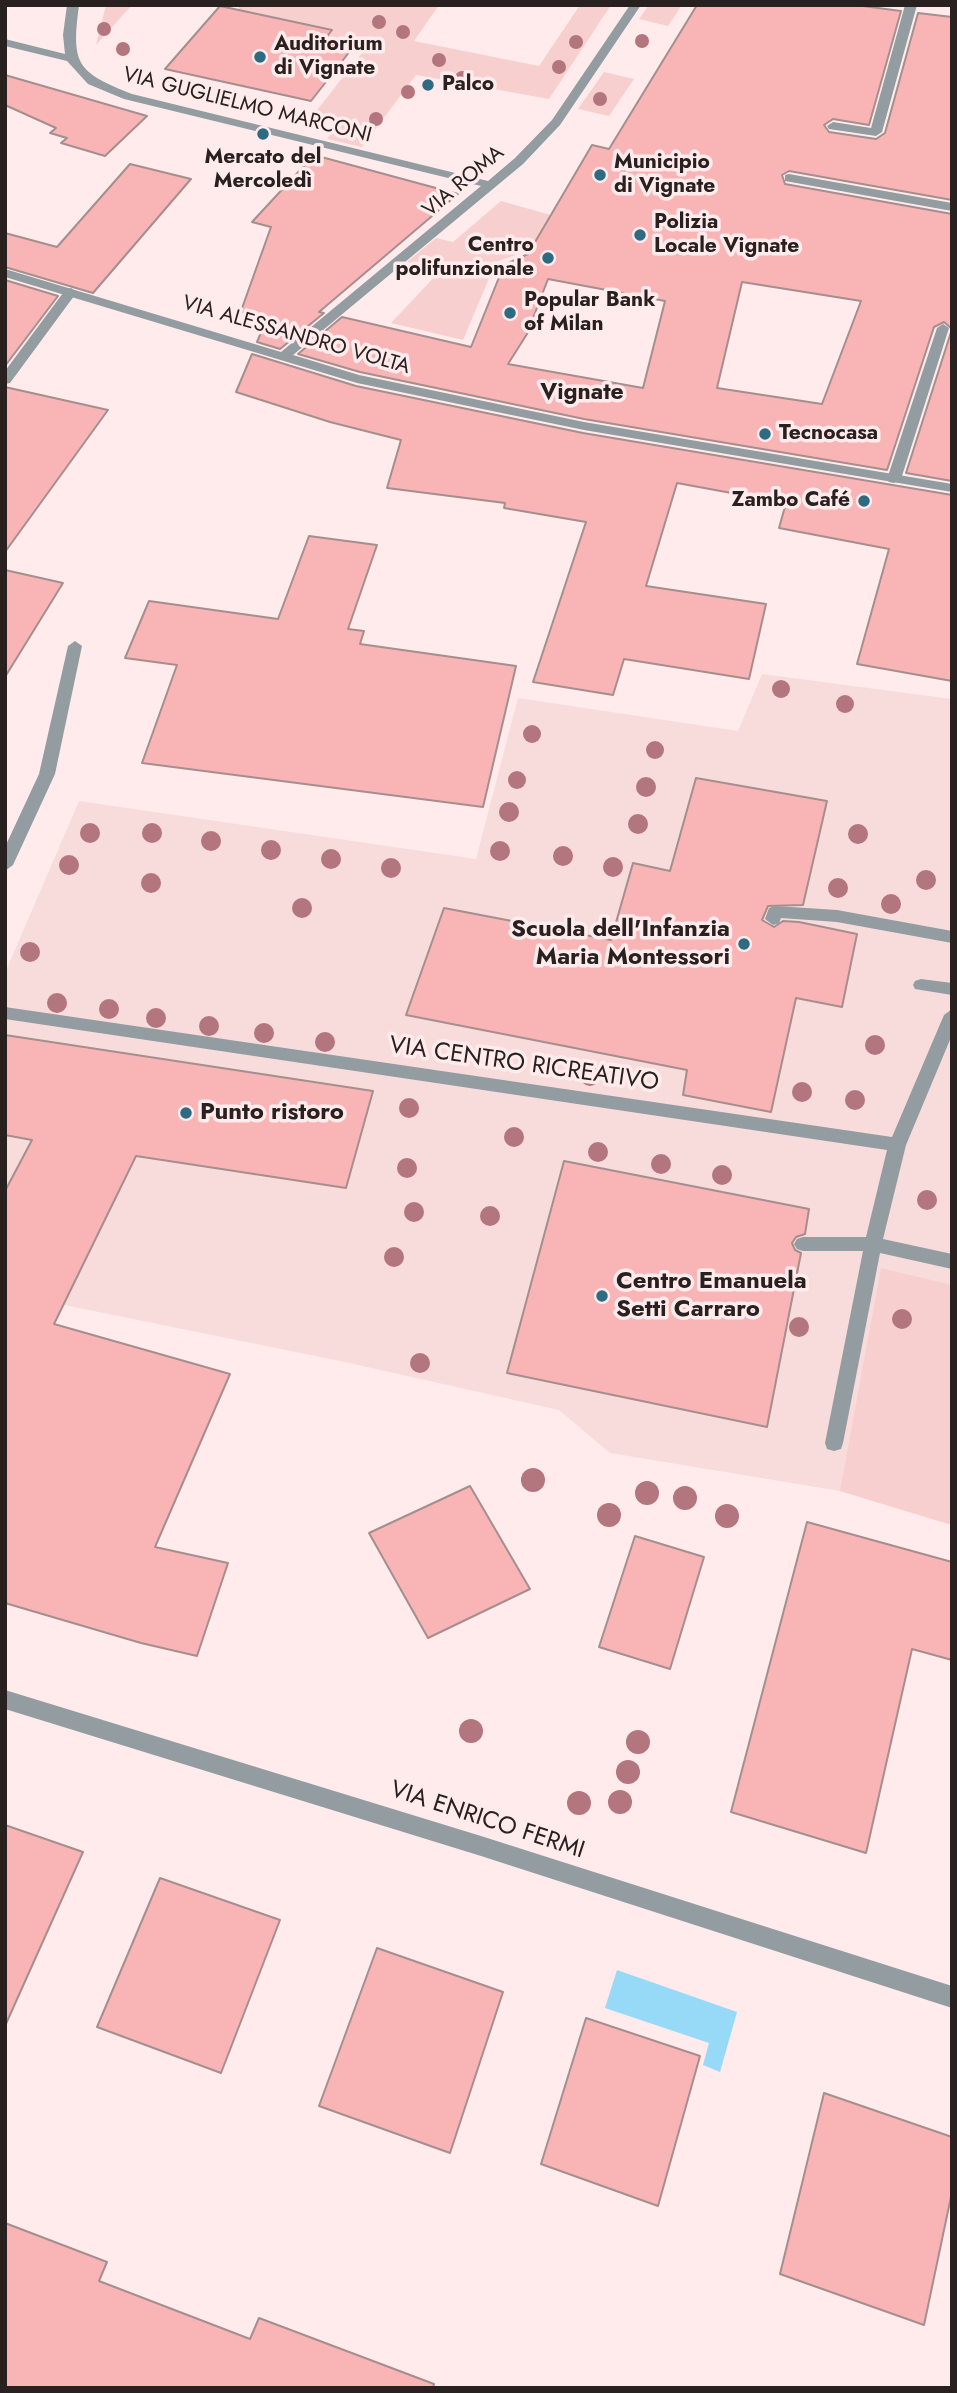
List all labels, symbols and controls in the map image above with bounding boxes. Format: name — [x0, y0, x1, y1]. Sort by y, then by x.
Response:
place label: Auditorium di Vignate — [274, 32, 383, 82]
marker: Auditorium di Vignate — [252, 49, 268, 65]
street label: VIA GUGLIELMO MARCONI — [120, 63, 374, 149]
place label: Palco — [442, 72, 494, 98]
marker: Palco — [420, 77, 436, 93]
marker: Mercato del Mercoledì — [255, 126, 271, 142]
street label: VIA ROMA — [418, 141, 510, 223]
place label: Mercato del Mercoledì — [205, 145, 321, 195]
place label: Municipio di Vignate — [614, 150, 715, 200]
marker: Municipio di Vignate — [592, 167, 608, 183]
place label: Polizia Locale Vignate — [654, 210, 799, 260]
marker: Polizia Locale Vignate — [632, 227, 648, 243]
place label: Centro polifunzionale — [396, 233, 534, 283]
marker: Centro polifunzionale — [540, 250, 556, 266]
place label: Popular Bank of Milan — [524, 288, 655, 338]
street label: VIA ALESSANDRO VOLTA — [179, 291, 413, 381]
marker: Popular Bank of Milan — [502, 305, 518, 321]
district label: Vignate — [540, 379, 624, 407]
place label: Tecnocasa — [779, 421, 878, 447]
marker: Tecnocasa — [757, 426, 773, 442]
place label: Zambo Café — [731, 488, 850, 514]
marker: Zambo Café — [856, 493, 872, 509]
place label: Scuola dell'Infanzia Maria Montessori — [511, 916, 730, 972]
marker: Scuola dell'Infanzia Maria Montessori — [736, 936, 752, 952]
street label: VIA CENTRO RICREATIVO — [387, 1032, 661, 1098]
place label: Punto ristoro — [200, 1099, 344, 1127]
marker: Punto ristoro — [178, 1105, 194, 1121]
place label: Centro Emanuela Setti Carraro — [616, 1268, 807, 1324]
marker: Centro Emanuela Setti Carraro — [594, 1288, 610, 1304]
street label: VIA ENRICO FERMI — [386, 1776, 588, 1866]

